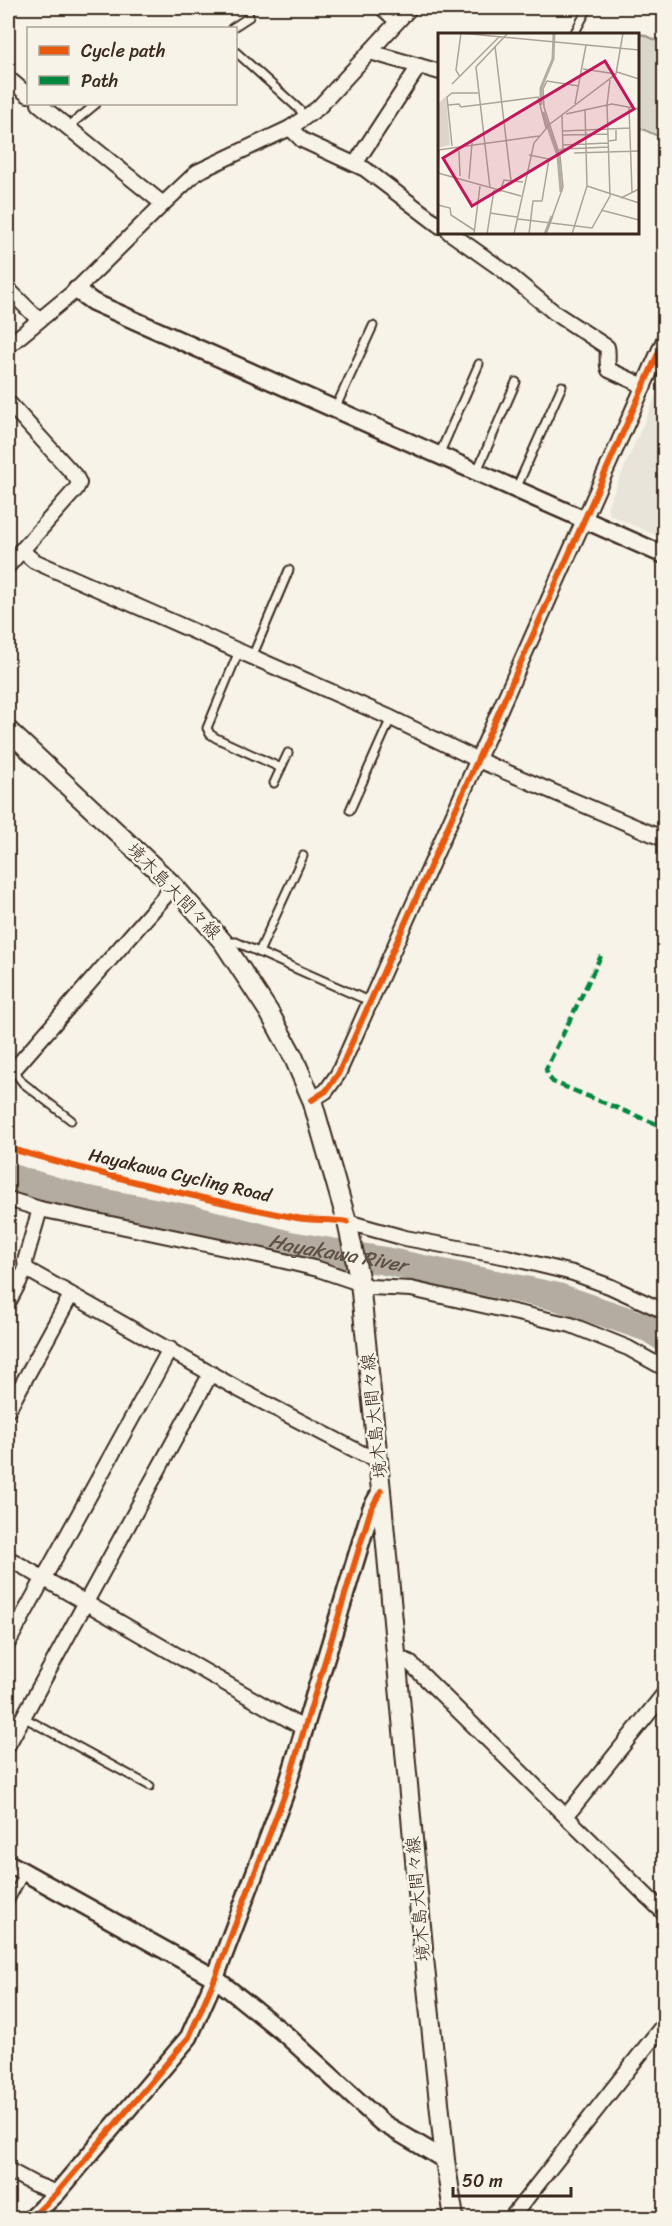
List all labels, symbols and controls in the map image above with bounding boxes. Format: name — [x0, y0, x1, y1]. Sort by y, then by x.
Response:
legend — [27, 27, 237, 105]
inset map — [438, 33, 639, 234]
text: Cycle path — [81, 35, 165, 67]
text: Path — [81, 65, 118, 97]
street label: 境木島大間々線 — [119, 835, 229, 947]
street label: Hayakawa Cycling Road — [86, 1138, 276, 1212]
water label: Hayakawa River — [265, 1223, 414, 1284]
street label: 境木島大間々線 — [352, 1352, 396, 1480]
street label: 境木島大間々線 — [397, 1835, 439, 1963]
scale bar — [453, 2160, 572, 2198]
text: 50 m — [462, 2165, 503, 2197]

